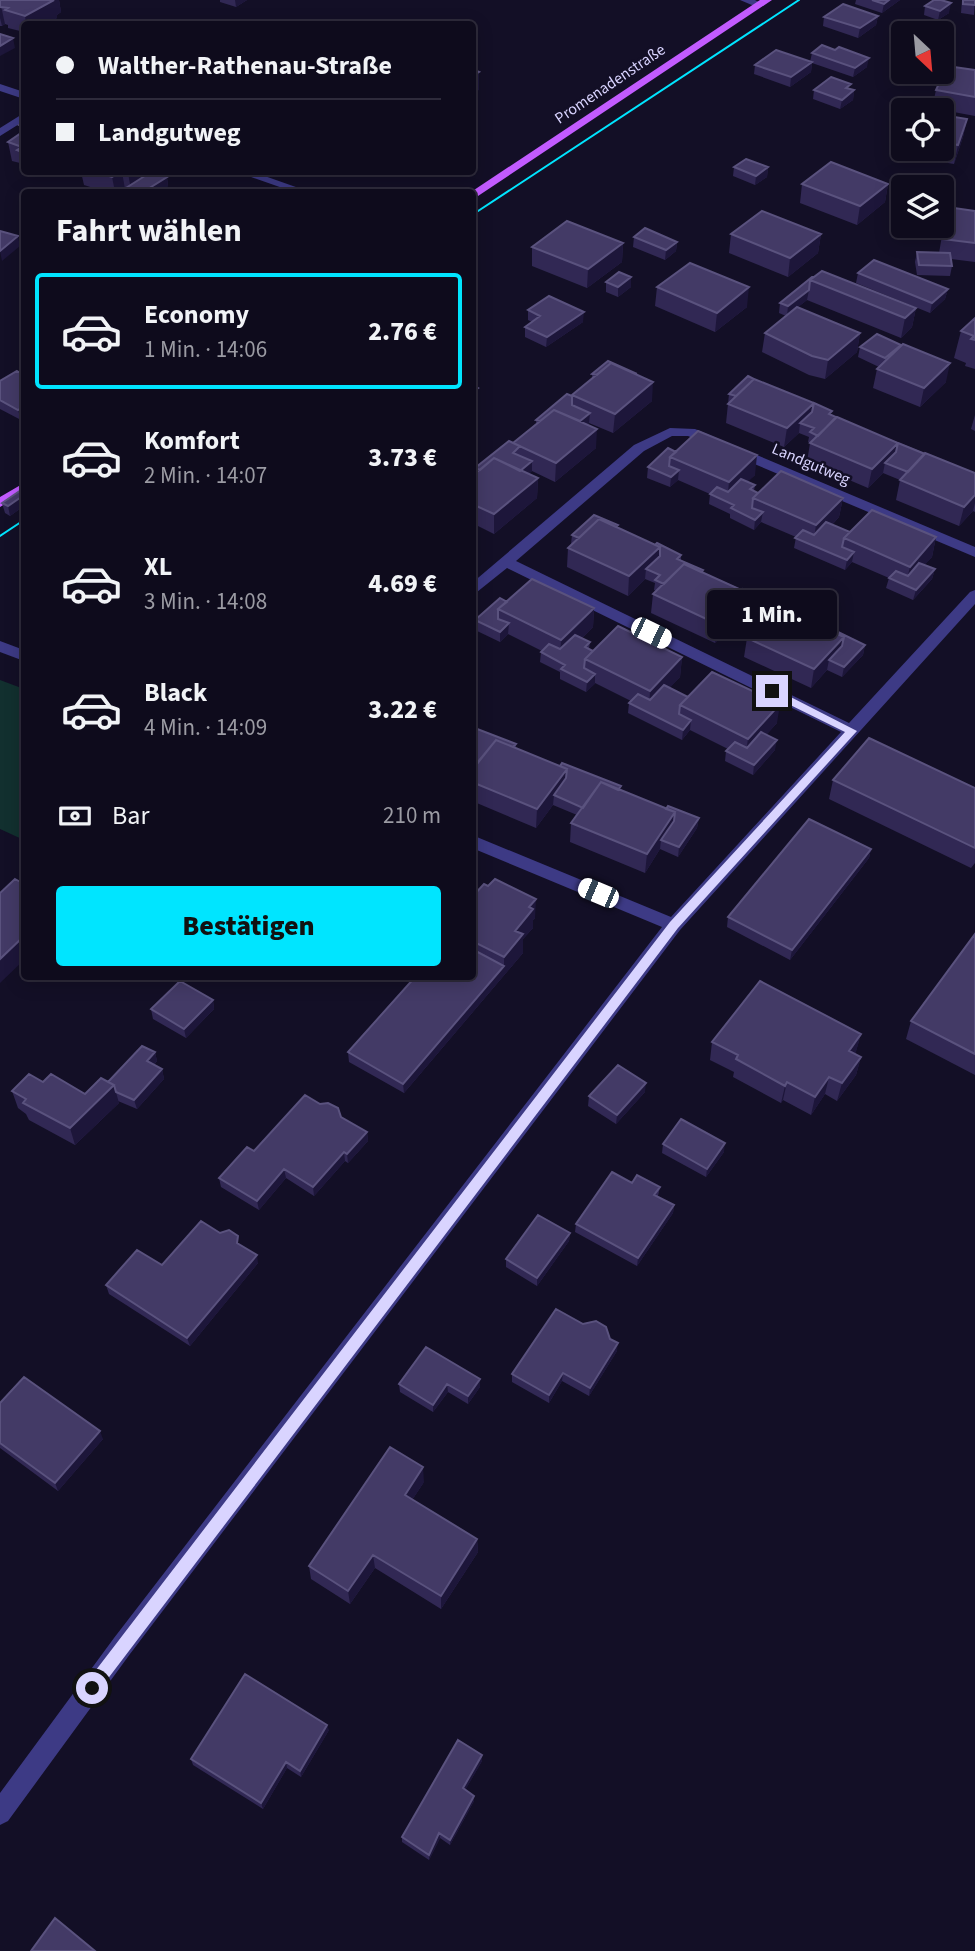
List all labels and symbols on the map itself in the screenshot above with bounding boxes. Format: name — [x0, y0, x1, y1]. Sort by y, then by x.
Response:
north arrow — [891, 21, 954, 84]
street label: Promenadenstraße — [550, 39, 670, 129]
street label: Landgutweg — [769, 438, 853, 490]
callout: 1 Min. — [707, 590, 837, 638]
car — [628, 614, 675, 652]
route end — [756, 675, 788, 707]
car — [575, 875, 622, 911]
route start — [76, 1672, 108, 1704]

